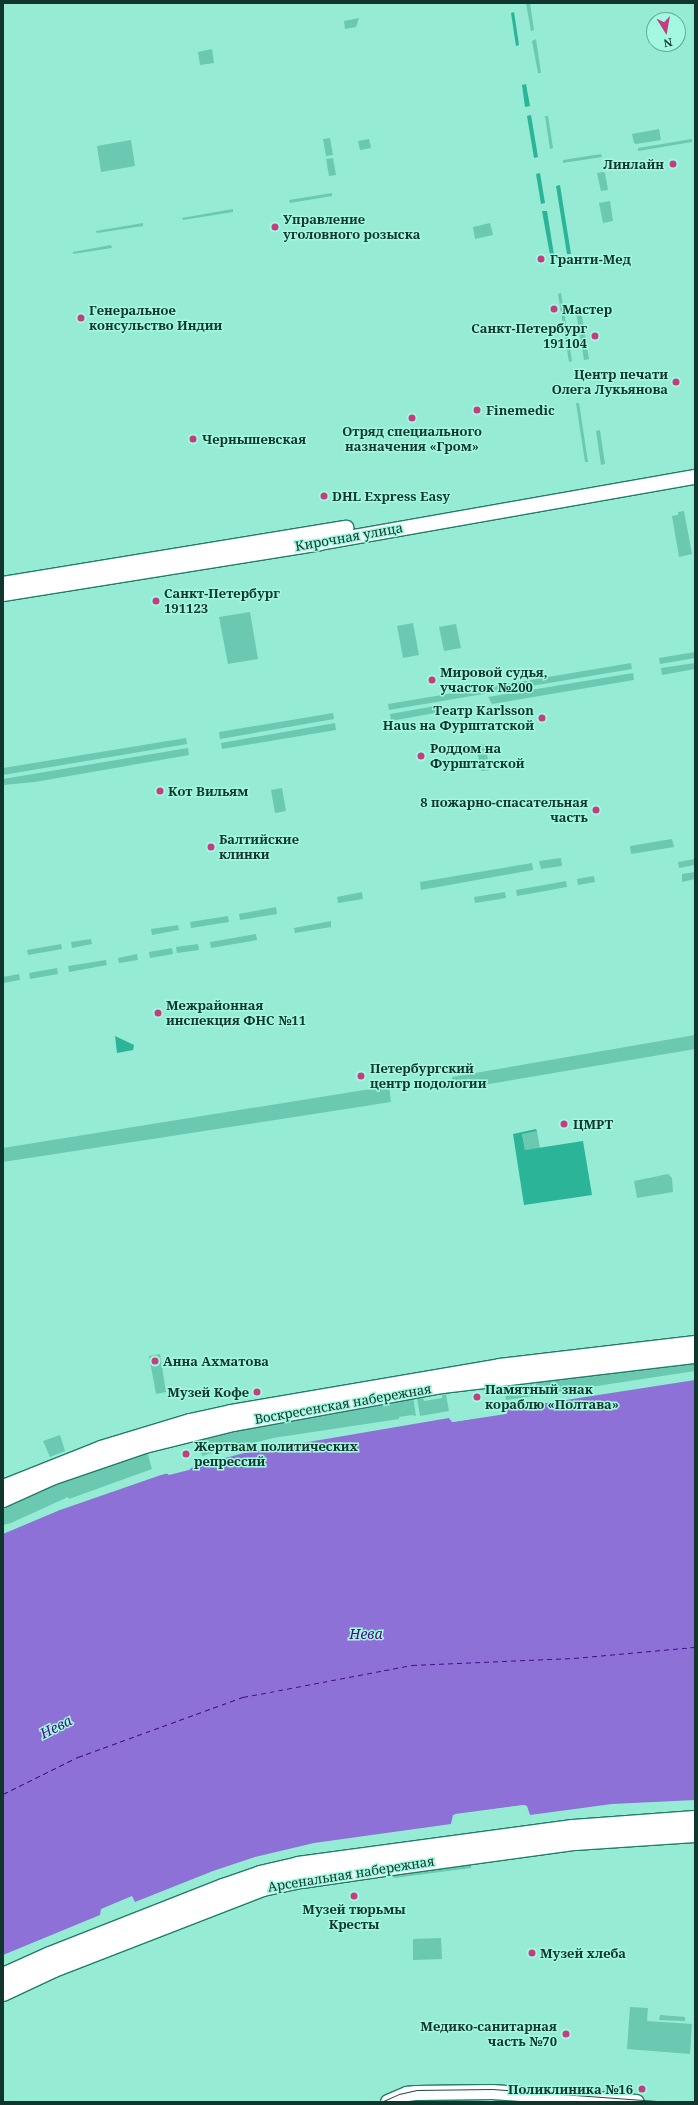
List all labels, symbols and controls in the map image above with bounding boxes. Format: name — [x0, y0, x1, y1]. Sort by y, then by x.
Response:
north arrow — [646, 12, 686, 52]
text: N — [663, 35, 674, 51]
place label: Линлайн — [603, 156, 664, 172]
marker: Линлайн — [667, 158, 679, 170]
place label: Управление уголовного розыска — [283, 212, 420, 243]
marker: Управление уголовного розыска — [270, 222, 280, 232]
place label: Гранти-Мед — [550, 251, 631, 267]
marker: Гранти-Мед — [535, 253, 547, 265]
place label: Мастер — [562, 301, 612, 317]
place label: Генеральное консульство Индии — [89, 303, 222, 334]
marker: Мастер — [549, 304, 559, 314]
marker: Генеральное консульство Индии — [76, 313, 86, 323]
place label: Санкт-Петербург 191104 — [471, 321, 587, 352]
marker: Санкт-Петербург 191104 — [590, 331, 600, 341]
place label: Центр печати Олега Лукьянова — [552, 367, 668, 398]
marker: Центр печати Олега Лукьянова — [671, 377, 681, 387]
place label: Finemedic — [486, 402, 555, 418]
marker: Finemedic — [471, 404, 483, 416]
marker: Отряд специального назначения «Гром» — [407, 413, 417, 423]
place label: Отряд специального назначения «Гром» — [342, 424, 482, 455]
place label: Чернышевская — [202, 431, 306, 447]
marker: Чернышевская — [187, 433, 199, 445]
place label: DHL Express Easy — [332, 488, 450, 504]
marker: DHL Express Easy — [319, 491, 329, 501]
street label: Кирочная улица — [294, 520, 404, 554]
place label: Санкт-Петербург 191123 — [164, 586, 280, 617]
marker: Санкт-Петербург 191123 — [151, 596, 161, 606]
place label: Мировой судья, участок №200 — [440, 665, 548, 696]
marker: Мировой судья, участок №200 — [427, 675, 437, 685]
place label: Театр Karlsson Haus на Фурштатской — [383, 703, 534, 734]
marker: Театр Karlsson Haus на Фурштатской — [537, 713, 547, 723]
place label: Роддом на Фурштатской — [430, 741, 525, 772]
marker: Роддом на Фурштатской — [415, 750, 427, 762]
place label: Кот Вильям — [168, 783, 248, 799]
marker: Кот Вильям — [155, 786, 165, 796]
place label: 8 пожарно-спасательная часть — [420, 795, 588, 826]
marker: 8 пожарно-спасательная часть — [591, 805, 601, 815]
place label: Балтийские клинки — [219, 832, 299, 863]
marker: Балтийские клинки — [206, 842, 216, 852]
place label: Межрайонная инспекция ФНС №11 — [166, 998, 306, 1029]
marker: Межрайонная инспекция ФНС №11 — [153, 1008, 163, 1018]
place label: Петербургский центр подологии — [370, 1061, 487, 1092]
marker: Петербургский центр подологии — [355, 1070, 367, 1082]
place label: ЦМРТ — [573, 1116, 613, 1132]
marker: ЦМРТ — [558, 1118, 570, 1130]
place label: Анна Ахматова — [163, 1353, 269, 1369]
marker: Анна Ахматова — [150, 1356, 160, 1366]
street label: Воскресенская набережная — [253, 1381, 433, 1427]
place label: Памятный знак кораблю «Полтава» — [485, 1382, 619, 1413]
place label: Музей Кофе — [167, 1384, 249, 1400]
marker: Музей Кофе — [252, 1387, 262, 1397]
marker: Памятный знак кораблю «Полтава» — [472, 1392, 482, 1402]
place label: Жертвам политических репрессий — [194, 1439, 358, 1470]
marker: Жертвам политических репрессий — [181, 1449, 191, 1459]
water label: Нева — [349, 1626, 383, 1642]
water label: Нева — [37, 1712, 75, 1742]
street label: Арсенальная набережная — [267, 1853, 435, 1895]
marker: Музей тюрьмы Кресты — [349, 1891, 359, 1901]
place label: Музей тюрьмы Кресты — [302, 1902, 406, 1933]
place label: Музей хлеба — [540, 1945, 626, 1961]
marker: Музей хлеба — [527, 1948, 537, 1958]
place label: Медико-санитарная часть №70 — [420, 2019, 557, 2050]
marker: Медико-санитарная часть №70 — [560, 2028, 572, 2040]
place label: Поликлиника №16 — [508, 2081, 633, 2097]
marker: Поликлиника №16 — [636, 2083, 648, 2095]

